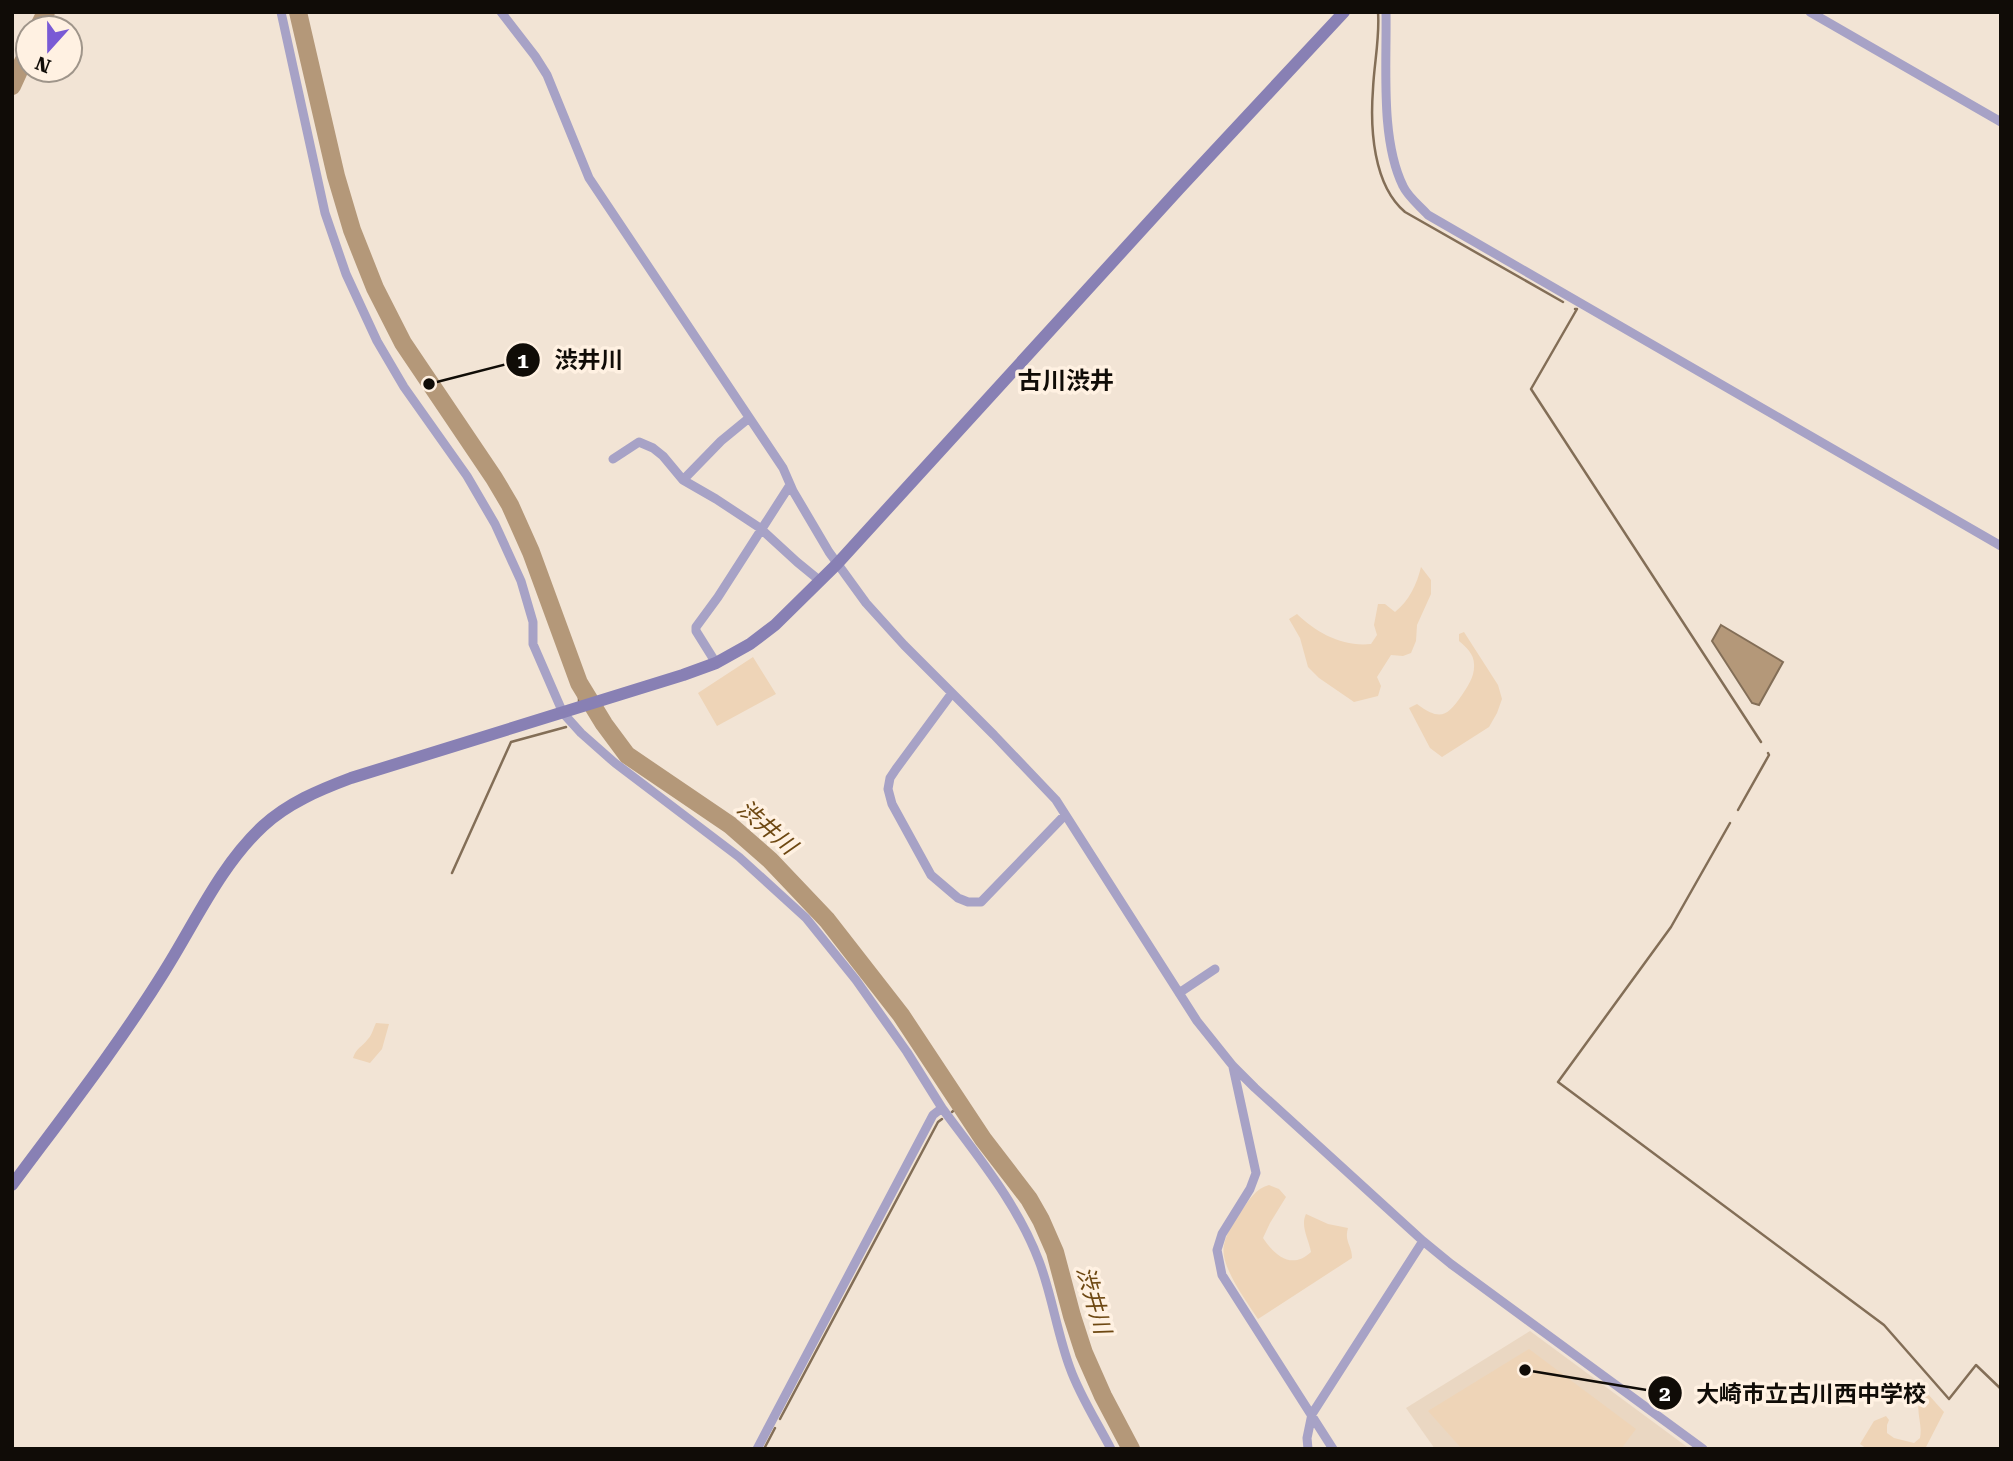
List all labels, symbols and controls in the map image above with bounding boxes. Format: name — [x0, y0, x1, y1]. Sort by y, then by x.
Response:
north arrow — [14, 14, 84, 84]
text: N — [32, 51, 54, 78]
callout: 渋井川 — [505, 338, 637, 382]
text: 渋井川 — [555, 347, 624, 374]
text: 1 — [517, 349, 529, 373]
district label: 古川渋井 — [1018, 367, 1114, 395]
water label: 渋井川 — [732, 795, 804, 862]
water label: 渋井川 — [1071, 1263, 1117, 1340]
callout: 大崎市立古川西中学校 — [1647, 1371, 1940, 1415]
text: 大崎市立古川西中学校 — [1696, 1381, 1926, 1408]
text: 2 — [1659, 1382, 1671, 1406]

